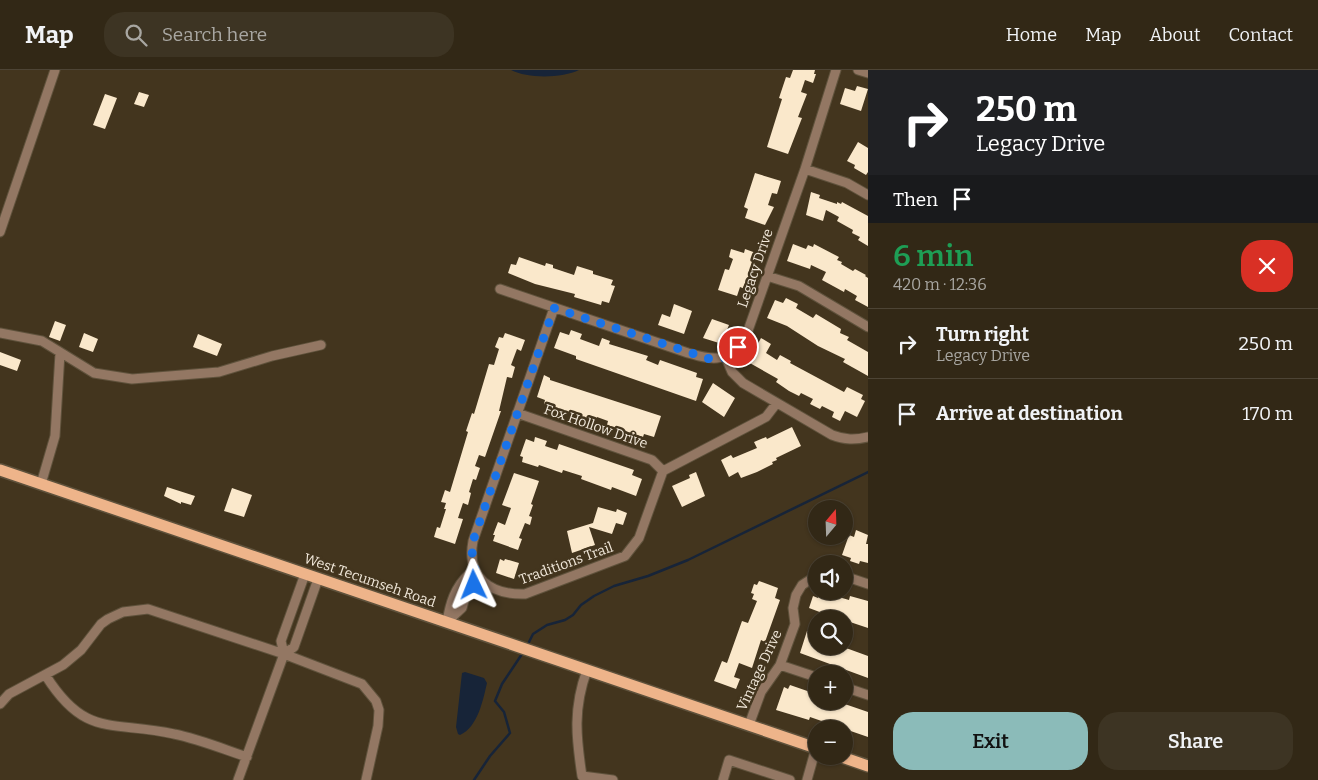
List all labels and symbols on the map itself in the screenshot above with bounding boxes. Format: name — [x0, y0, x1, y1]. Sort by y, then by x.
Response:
street label: Legacy Drive — [734, 227, 777, 310]
pin — [717, 326, 759, 368]
street label: Fox Hollow Drive — [542, 401, 650, 452]
north arrow — [808, 500, 852, 545]
street label: Traditions Trail — [517, 539, 616, 588]
street label: West Tecumseh Road — [302, 550, 438, 611]
position arrow — [447, 558, 499, 610]
street label: Vintage Drive — [733, 627, 786, 713]

